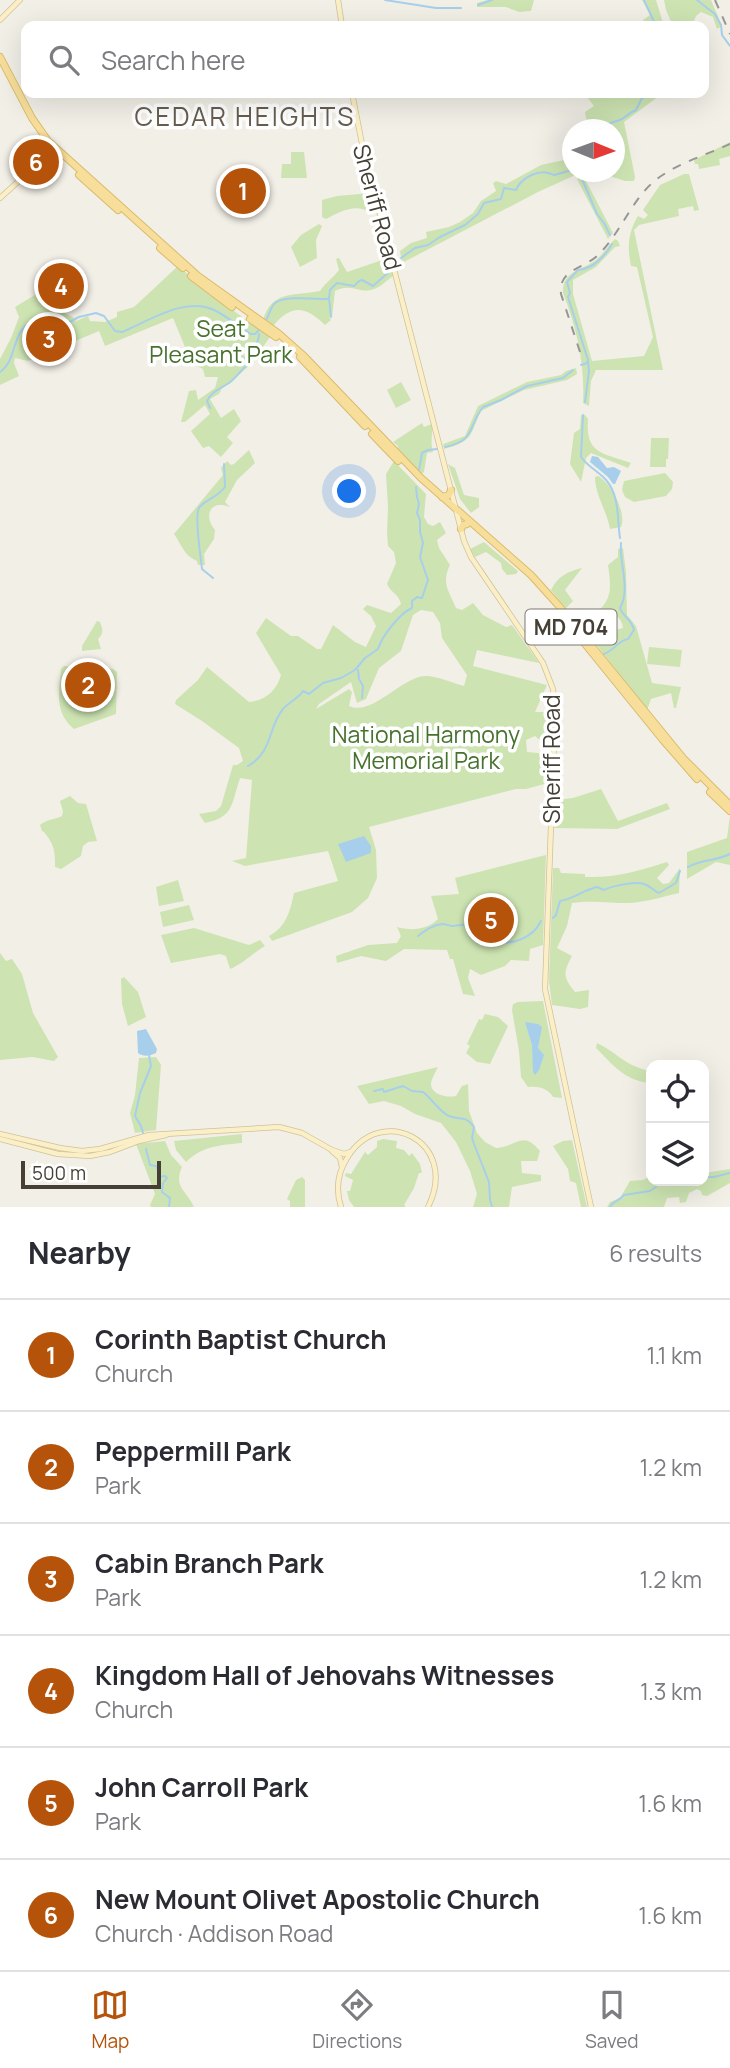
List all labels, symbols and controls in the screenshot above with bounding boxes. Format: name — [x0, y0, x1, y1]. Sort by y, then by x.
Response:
search box — [21, 21, 709, 98]
icon: search — [45, 41, 83, 79]
text: Search here — [101, 42, 246, 78]
district label: CEDAR HEIGHTS — [135, 98, 355, 134]
north arrow — [562, 119, 625, 182]
pin: 6 — [13, 136, 59, 188]
street label: Sheriff Road — [346, 140, 410, 274]
pin: 1 — [220, 165, 266, 217]
pin: 4 — [38, 260, 84, 312]
park label: Seat Pleasant Park — [149, 312, 293, 370]
pin: 3 — [26, 313, 72, 365]
your location — [332, 474, 366, 508]
road number: MD 704 — [526, 610, 616, 644]
pin: 2 — [65, 659, 111, 711]
street label: Sheriff Road — [535, 694, 567, 824]
park label: National Harmony Memorial Park — [332, 718, 520, 776]
pin: 5 — [468, 894, 514, 946]
map controls — [646, 1060, 709, 1186]
button: locate — [646, 1060, 709, 1123]
button: layers — [646, 1123, 709, 1186]
scale bar — [21, 1158, 161, 1190]
text: 500 m — [32, 1160, 86, 1186]
text: Nearby — [28, 1232, 131, 1273]
text: 6 results — [609, 1237, 702, 1269]
text: Corinth Baptist Church — [95, 1321, 386, 1357]
text: 1 — [46, 1339, 56, 1371]
text: 1.1 km — [646, 1339, 702, 1371]
text: Church — [95, 1357, 173, 1389]
text: Peppermill Park — [95, 1433, 291, 1469]
text: 2 — [44, 1451, 58, 1483]
text: 1.2 km — [639, 1451, 702, 1483]
text: Park — [95, 1469, 141, 1501]
text: Cabin Branch Park — [95, 1545, 323, 1581]
text: 3 — [44, 1563, 58, 1595]
text: 1.2 km — [639, 1563, 702, 1595]
text: Park — [95, 1581, 141, 1613]
text: Kingdom Hall of Jehovahs Witnesses — [95, 1657, 554, 1693]
text: 4 — [44, 1675, 58, 1707]
text: 1.3 km — [640, 1675, 702, 1707]
text: Church — [95, 1693, 173, 1725]
text: John Carroll Park — [95, 1769, 308, 1805]
text: 5 — [44, 1787, 58, 1819]
text: 1.6 km — [638, 1787, 702, 1819]
text: Park — [95, 1805, 141, 1837]
text: New Mount Olivet Apostolic Church — [95, 1881, 540, 1917]
text: 6 — [44, 1899, 58, 1931]
text: 1.6 km — [638, 1899, 702, 1931]
text: Church · Addison Road — [95, 1917, 333, 1949]
tab: Map — [91, 1986, 129, 2054]
tab: Directions — [312, 1986, 402, 2054]
tab: Saved — [585, 1986, 639, 2054]

